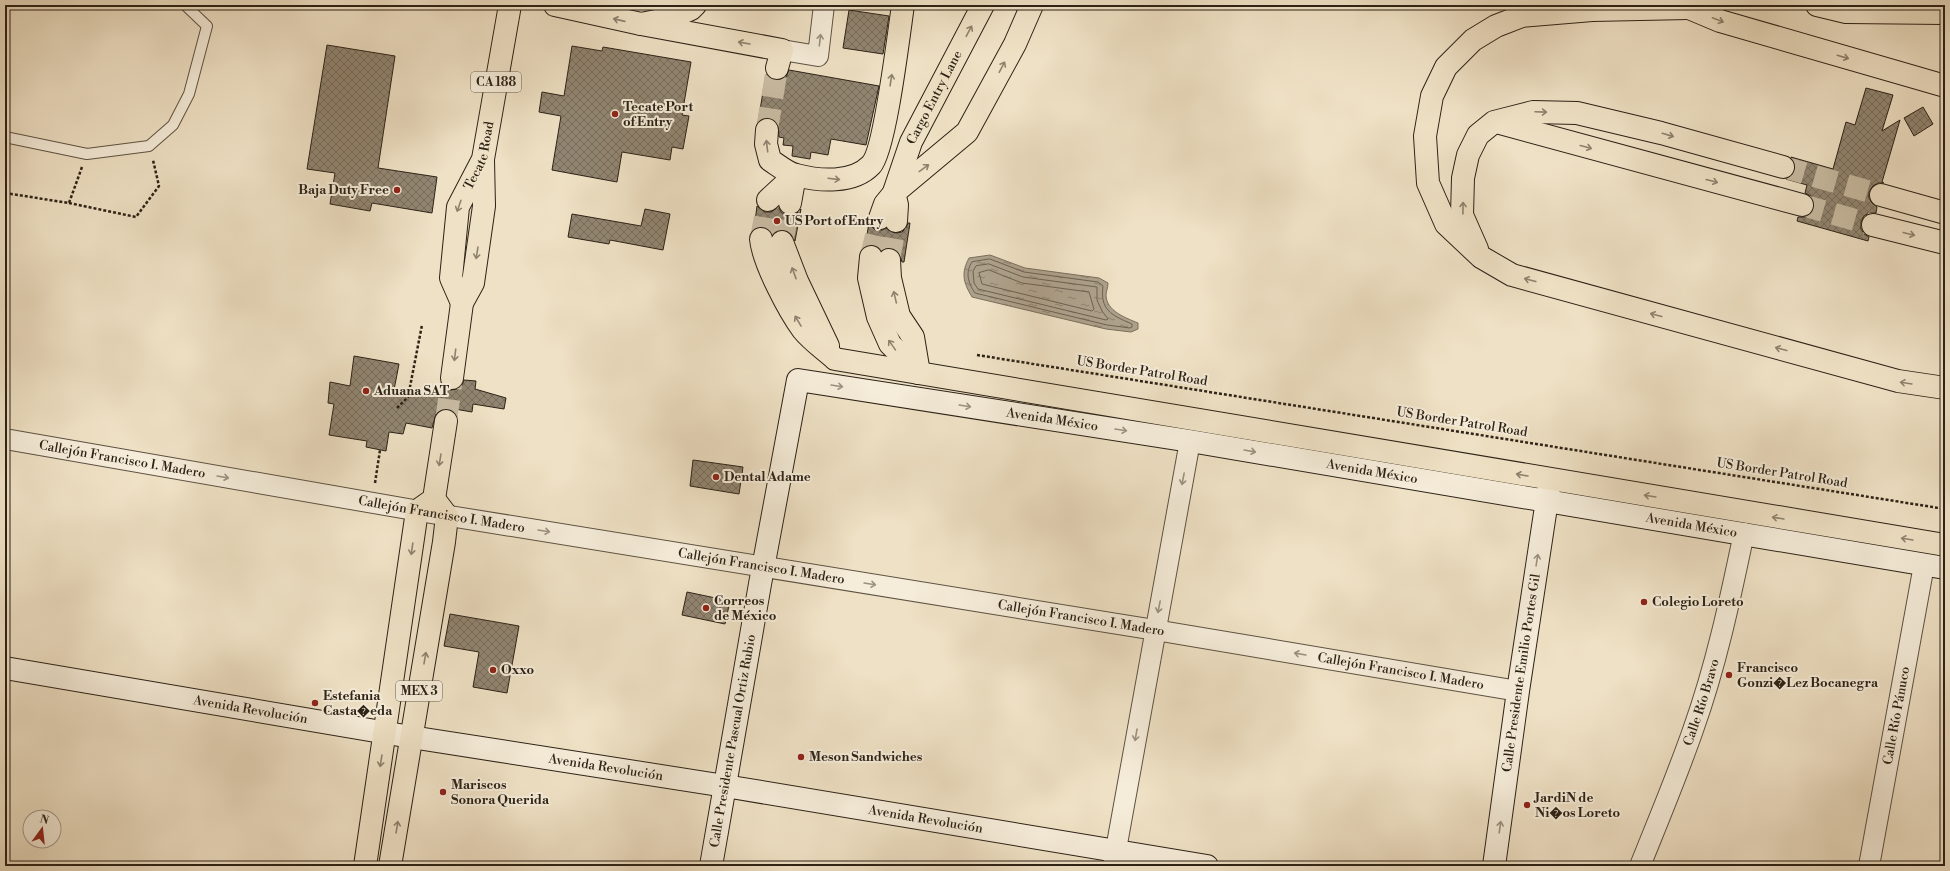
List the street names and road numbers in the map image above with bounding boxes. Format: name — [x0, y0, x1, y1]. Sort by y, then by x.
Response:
street label: Cargo Entry Lane — [903, 48, 966, 147]
road number: CA 188 — [471, 72, 521, 92]
street label: Tecate Road — [460, 120, 498, 193]
street label: US Border Patrol Road — [1075, 353, 1209, 389]
street label: Avenida México — [1004, 404, 1099, 435]
street label: US Border Patrol Road — [1395, 404, 1529, 440]
street label: Callejón Francisco I. Madero — [38, 437, 207, 482]
street label: US Border Patrol Road — [1715, 455, 1849, 491]
street label: Avenida México — [1324, 456, 1419, 487]
street label: Callejón Francisco I. Madero — [357, 492, 526, 536]
street label: Avenida México — [1644, 510, 1739, 541]
street label: Callejón Francisco I. Madero — [677, 545, 846, 588]
street label: Calle Presidente Emilio Portes Gil — [1499, 572, 1544, 773]
street label: Callejón Francisco I. Madero — [997, 597, 1166, 639]
street label: Calle Presidente Pascual Ortiz Rubio — [706, 633, 759, 849]
street label: Callejón Francisco I. Madero — [1316, 649, 1485, 693]
street label: Calle Río Bravo — [1680, 657, 1723, 748]
street label: Calle Río Pánuco — [1880, 665, 1913, 766]
road number: MEX 3 — [396, 681, 442, 701]
street label: Avenida Revolución — [191, 692, 309, 727]
street label: Avenida Revolución — [546, 750, 665, 784]
street label: Avenida Revolución — [866, 802, 984, 837]

